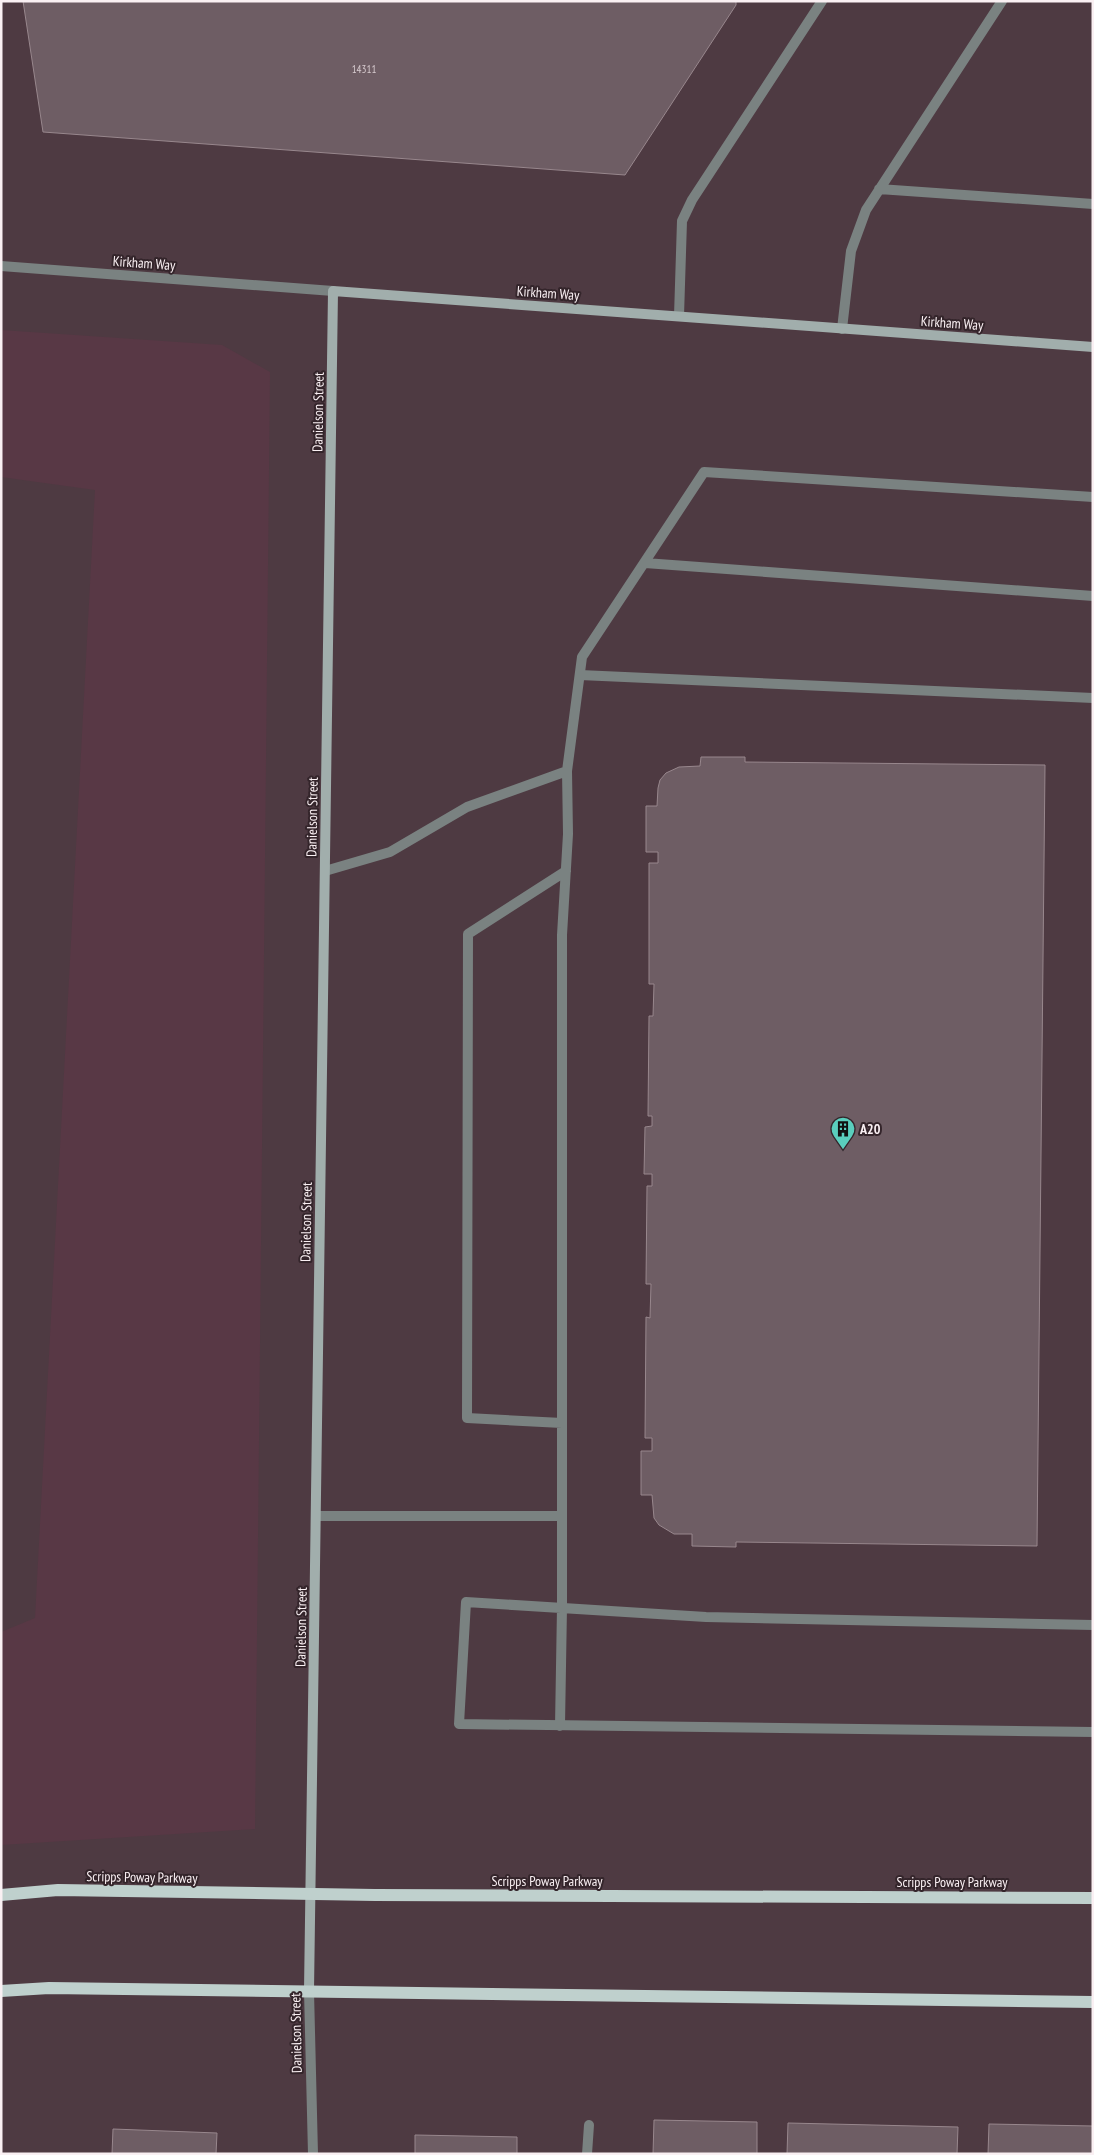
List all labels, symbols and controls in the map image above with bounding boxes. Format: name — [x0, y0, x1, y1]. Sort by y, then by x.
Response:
house number: 14311 — [352, 62, 376, 76]
street label: Kirkham Way — [112, 252, 177, 274]
street label: Kirkham Way — [516, 282, 581, 304]
street label: Kirkham Way — [920, 312, 985, 334]
street label: Danielson Street — [308, 372, 328, 452]
street label: Danielson Street — [302, 777, 322, 857]
building icon: A20 — [830, 1116, 856, 1150]
place label: A20 — [859, 1120, 881, 1138]
street label: Danielson Street — [296, 1182, 316, 1262]
street label: Danielson Street — [291, 1587, 311, 1667]
street label: Scripps Poway Parkway — [86, 1867, 198, 1887]
street label: Scripps Poway Parkway — [491, 1872, 603, 1890]
street label: Scripps Poway Parkway — [896, 1873, 1008, 1891]
street label: Danielson Street — [286, 1993, 306, 2073]

